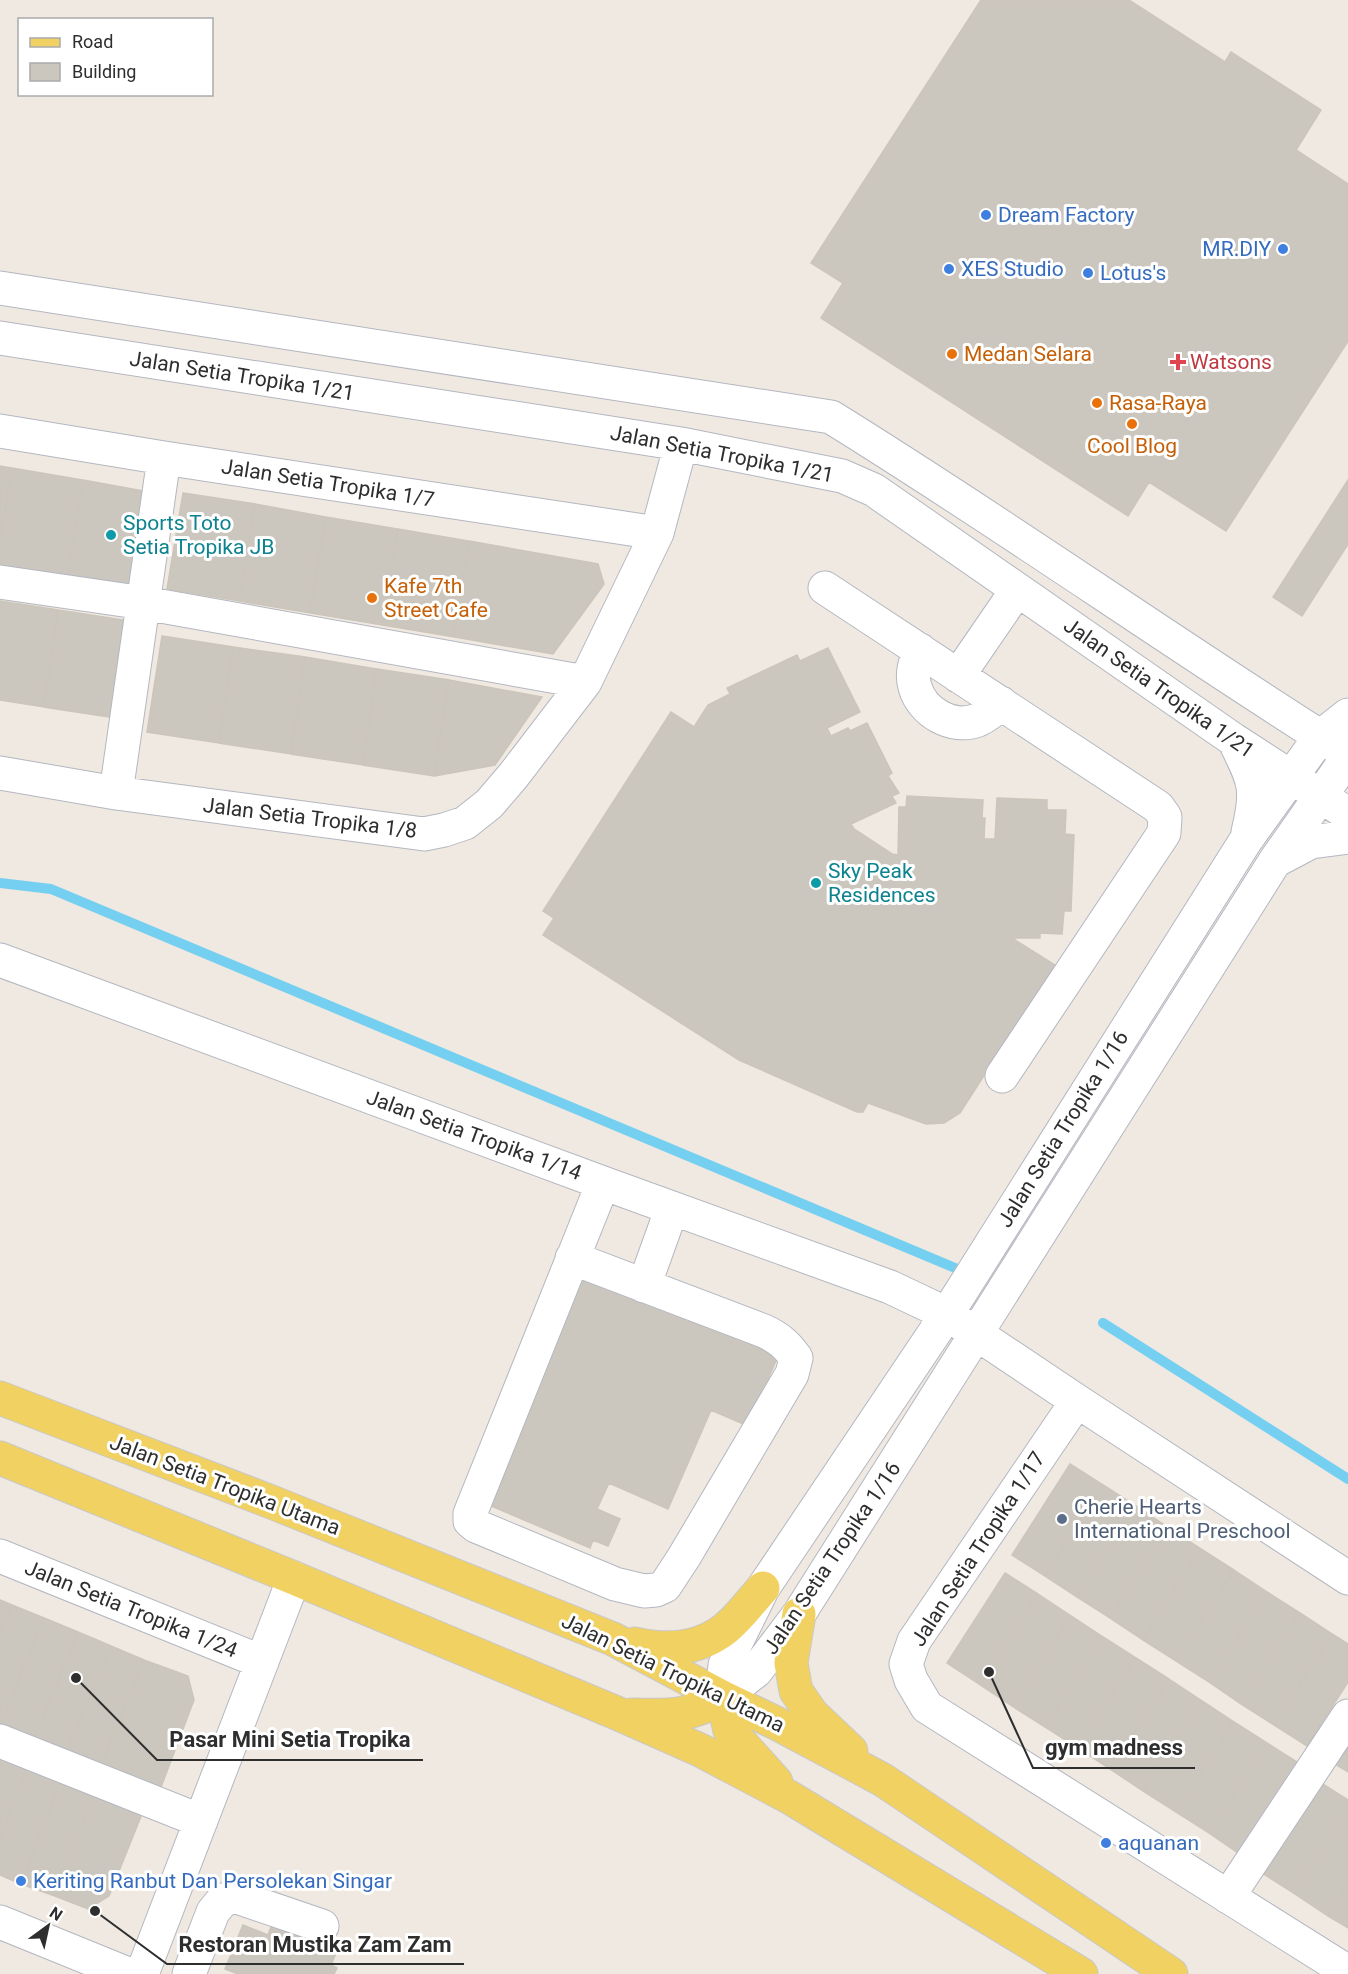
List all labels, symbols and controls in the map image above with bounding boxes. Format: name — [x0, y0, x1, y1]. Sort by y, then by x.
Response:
legend — [18, 18, 213, 96]
text: Road — [72, 31, 113, 52]
text: Building — [72, 61, 136, 82]
place label: Dream Factory — [998, 203, 1135, 227]
marker: Dream Factory — [979, 208, 993, 222]
place label: MR.DIY — [1202, 237, 1271, 261]
marker: MR.DIY — [1276, 242, 1290, 256]
place label: XES Studio — [961, 257, 1064, 281]
place label: Lotus's — [1100, 261, 1166, 285]
marker: XES Studio — [942, 262, 956, 276]
marker: Lotus's — [1081, 266, 1095, 280]
place label: Medan Selara — [964, 342, 1092, 366]
street label: Jalan Setia Tropika 1/21 — [128, 346, 356, 406]
marker: Medan Selara — [945, 347, 959, 361]
place label: Watsons — [1190, 350, 1272, 374]
marker: Watsons — [1171, 355, 1185, 369]
place label: Rasa-Raya — [1109, 391, 1207, 415]
marker: Rasa-Raya — [1090, 396, 1104, 410]
marker: Cool Blog — [1125, 417, 1139, 431]
street label: Jalan Setia Tropika 1/21 — [608, 421, 836, 487]
place label: Cool Blog — [1087, 434, 1177, 458]
street label: Jalan Setia Tropika 1/7 — [220, 454, 436, 512]
place label: Sports Toto Setia Tropika JB — [123, 511, 274, 559]
marker: Sports Toto Setia Tropika JB — [104, 528, 118, 542]
place label: Kafe 7th Street Cafe — [384, 574, 488, 622]
marker: Kafe 7th Street Cafe — [365, 591, 379, 605]
street label: Jalan Setia Tropika 1/21 — [1059, 613, 1259, 763]
street label: Jalan Setia Tropika 1/8 — [202, 793, 418, 843]
place label: Sky Peak Residences — [828, 859, 936, 907]
marker: Sky Peak Residences — [809, 876, 823, 890]
street label: Jalan Setia Tropika 1/16 — [993, 1026, 1133, 1232]
street label: Jalan Setia Tropika 1/14 — [363, 1085, 585, 1185]
street label: Jalan Setia Tropika Utama — [106, 1430, 344, 1540]
street label: Jalan Setia Tropika 1/17 — [906, 1447, 1050, 1651]
street label: Jalan Setia Tropika 1/16 — [759, 1457, 905, 1659]
place label: Cherie Hearts International Preschool — [1074, 1495, 1291, 1543]
marker: Cherie Hearts International Preschool — [1055, 1512, 1069, 1526]
street label: Jalan Setia Tropika 1/24 — [21, 1555, 241, 1663]
street label: Jalan Setia Tropika Utama — [558, 1609, 788, 1737]
callout: Pasar Mini Setia Tropika — [157, 1720, 423, 1760]
text: Pasar Mini Setia Tropika — [169, 1727, 411, 1752]
callout: gym madness — [1033, 1728, 1195, 1768]
text: gym madness — [1045, 1735, 1183, 1760]
place label: aquanan — [1118, 1831, 1199, 1855]
marker: aquanan — [1099, 1836, 1113, 1850]
place label: Keriting Ranbut Dan Persolekan Singar — [33, 1869, 392, 1893]
marker: Keriting Ranbut Dan Persolekan Singar — [14, 1874, 28, 1888]
north arrow — [18, 1896, 78, 1956]
text: N — [46, 1903, 66, 1925]
callout: Restoran Mustika Zam Zam — [167, 1924, 464, 1964]
text: Restoran Mustika Zam Zam — [178, 1932, 452, 1957]

